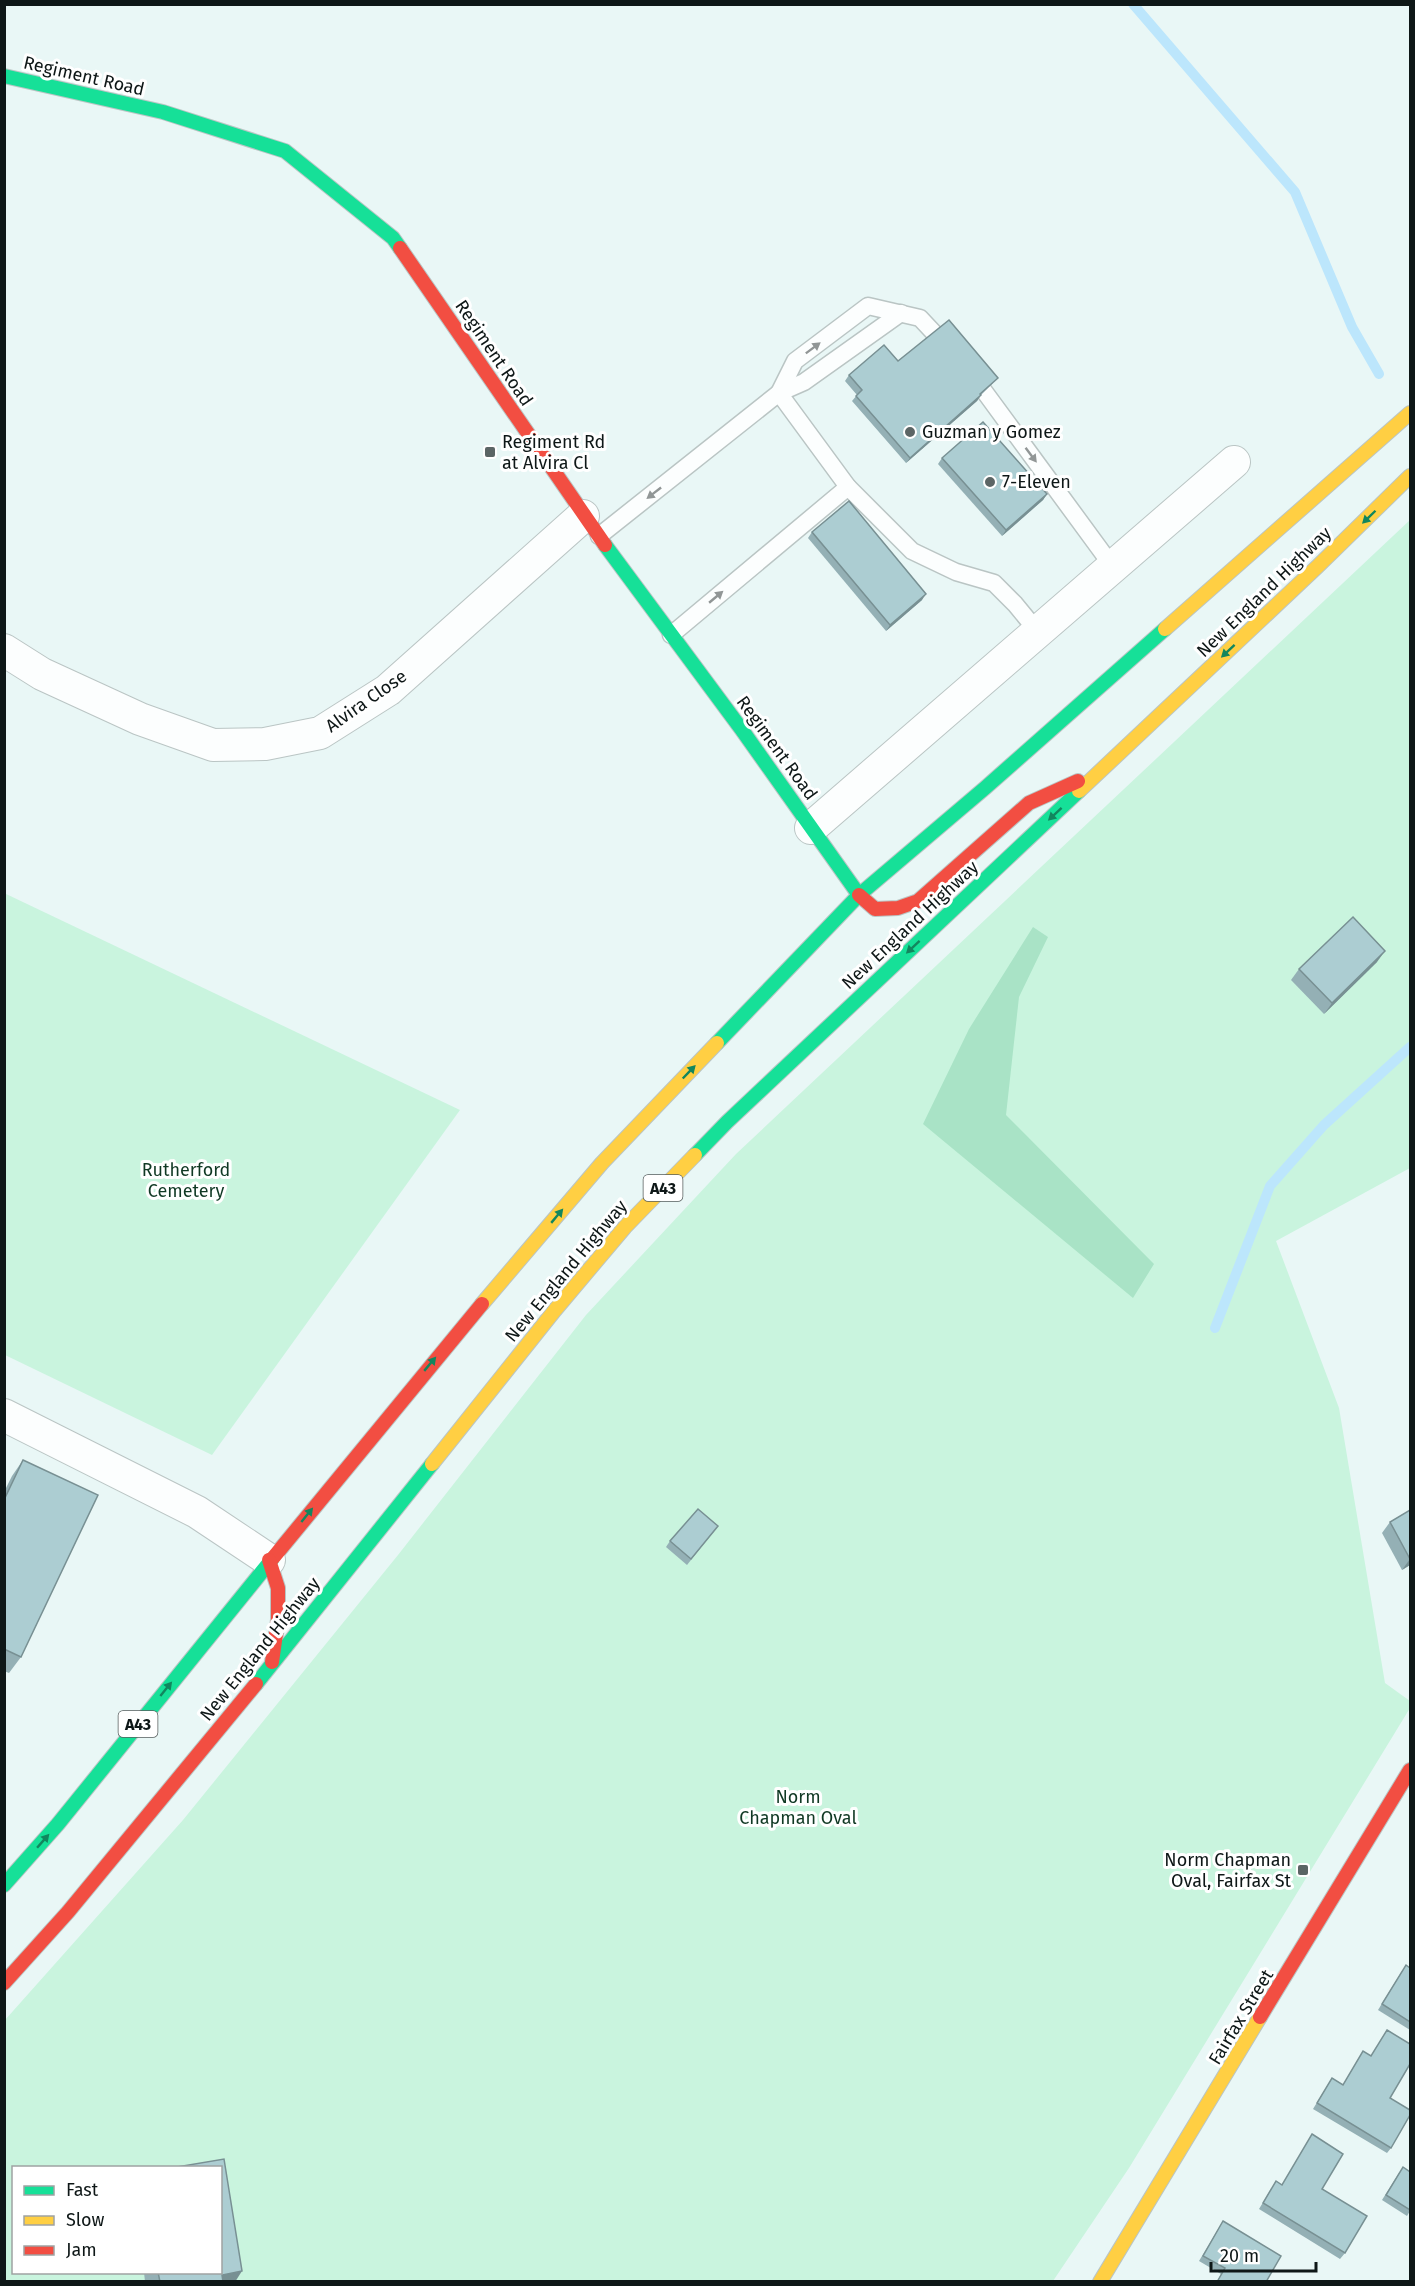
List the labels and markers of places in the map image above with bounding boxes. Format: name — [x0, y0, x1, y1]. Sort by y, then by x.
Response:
place label: Guzman y Gomez — [922, 421, 1061, 443]
marker: Guzman y Gomez — [903, 425, 917, 439]
place label: Regiment Rd at Alvira Cl — [502, 431, 605, 474]
marker: Regiment Rd at Alvira Cl — [483, 445, 497, 459]
place label: 7-Eleven — [1002, 471, 1071, 493]
marker: 7-Eleven — [983, 475, 997, 489]
place label: Norm Chapman Oval, Fairfax St — [1164, 1849, 1291, 1892]
marker: Norm Chapman Oval, Fairfax St — [1296, 1863, 1310, 1877]

